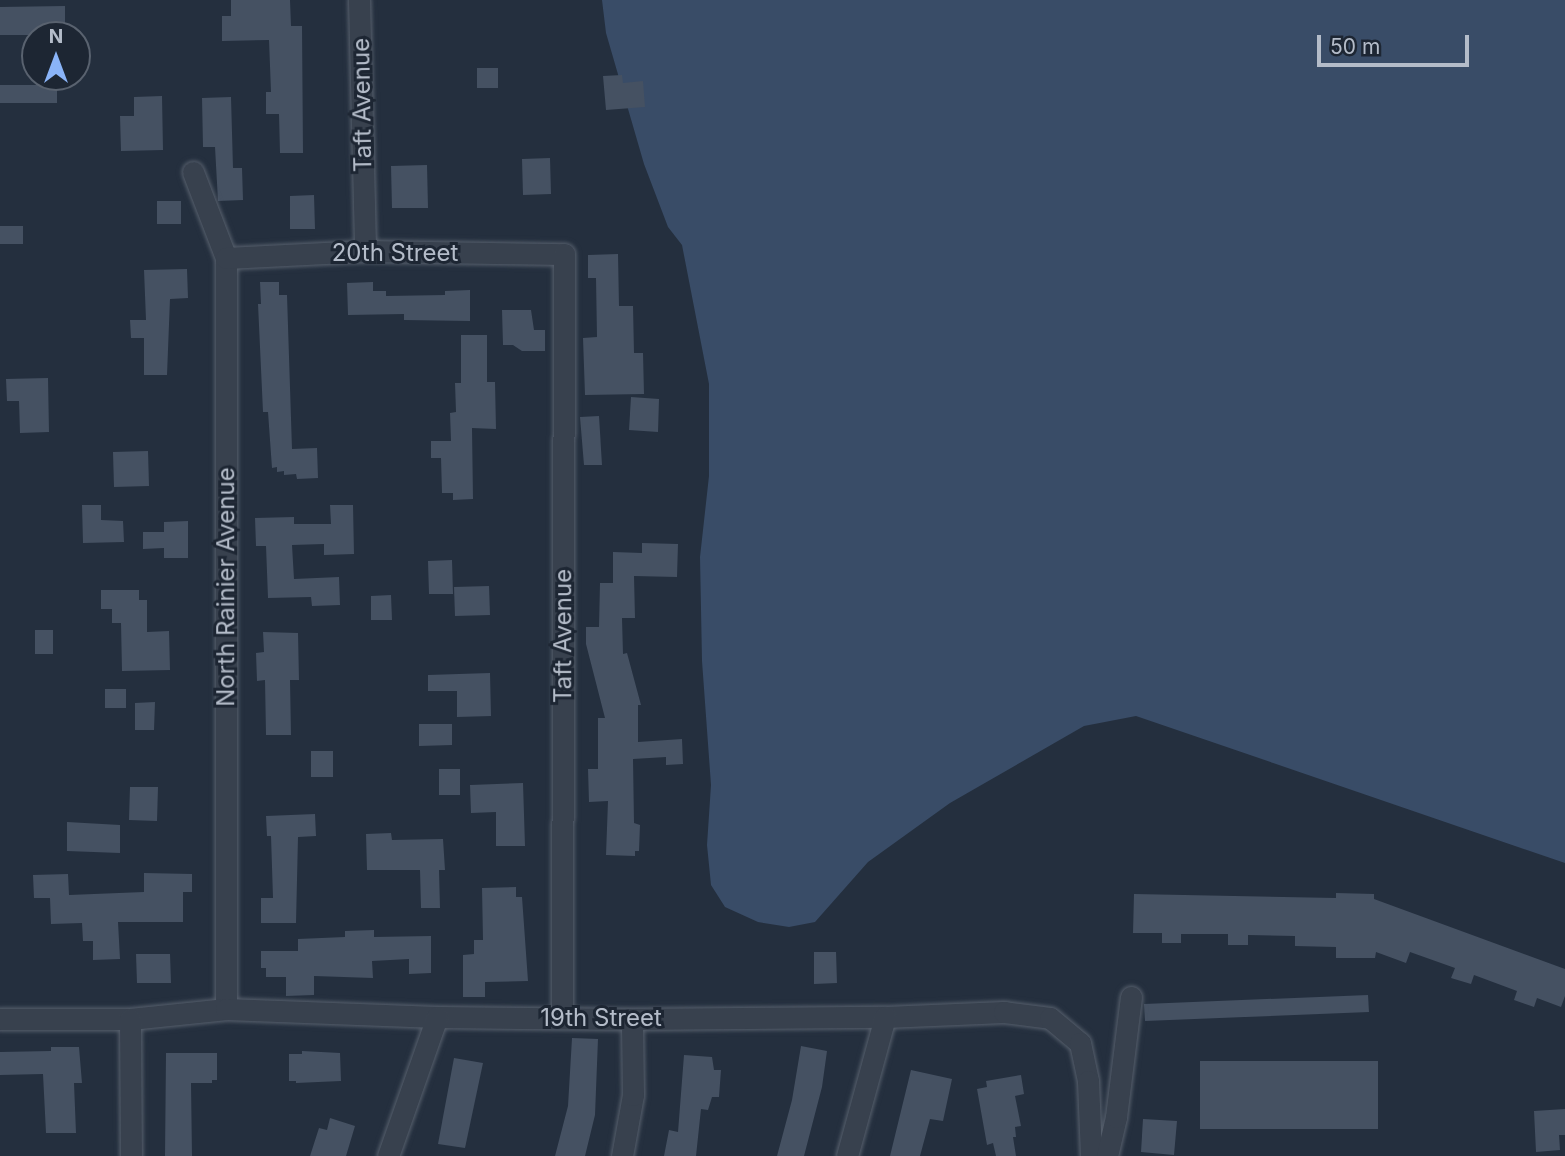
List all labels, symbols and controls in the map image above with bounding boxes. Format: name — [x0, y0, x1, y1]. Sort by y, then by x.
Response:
north arrow — [21, 21, 91, 91]
scale bar — [1320, 21, 1472, 65]
text: N — [49, 25, 63, 48]
text: 50 m — [1330, 34, 1380, 59]
street label: Taft Avenue — [346, 38, 378, 172]
street label: 20th Street — [332, 239, 458, 267]
street label: North Rainier Avenue — [212, 467, 240, 707]
street label: Taft Avenue — [549, 569, 577, 703]
street label: 19th Street — [540, 1004, 662, 1032]

